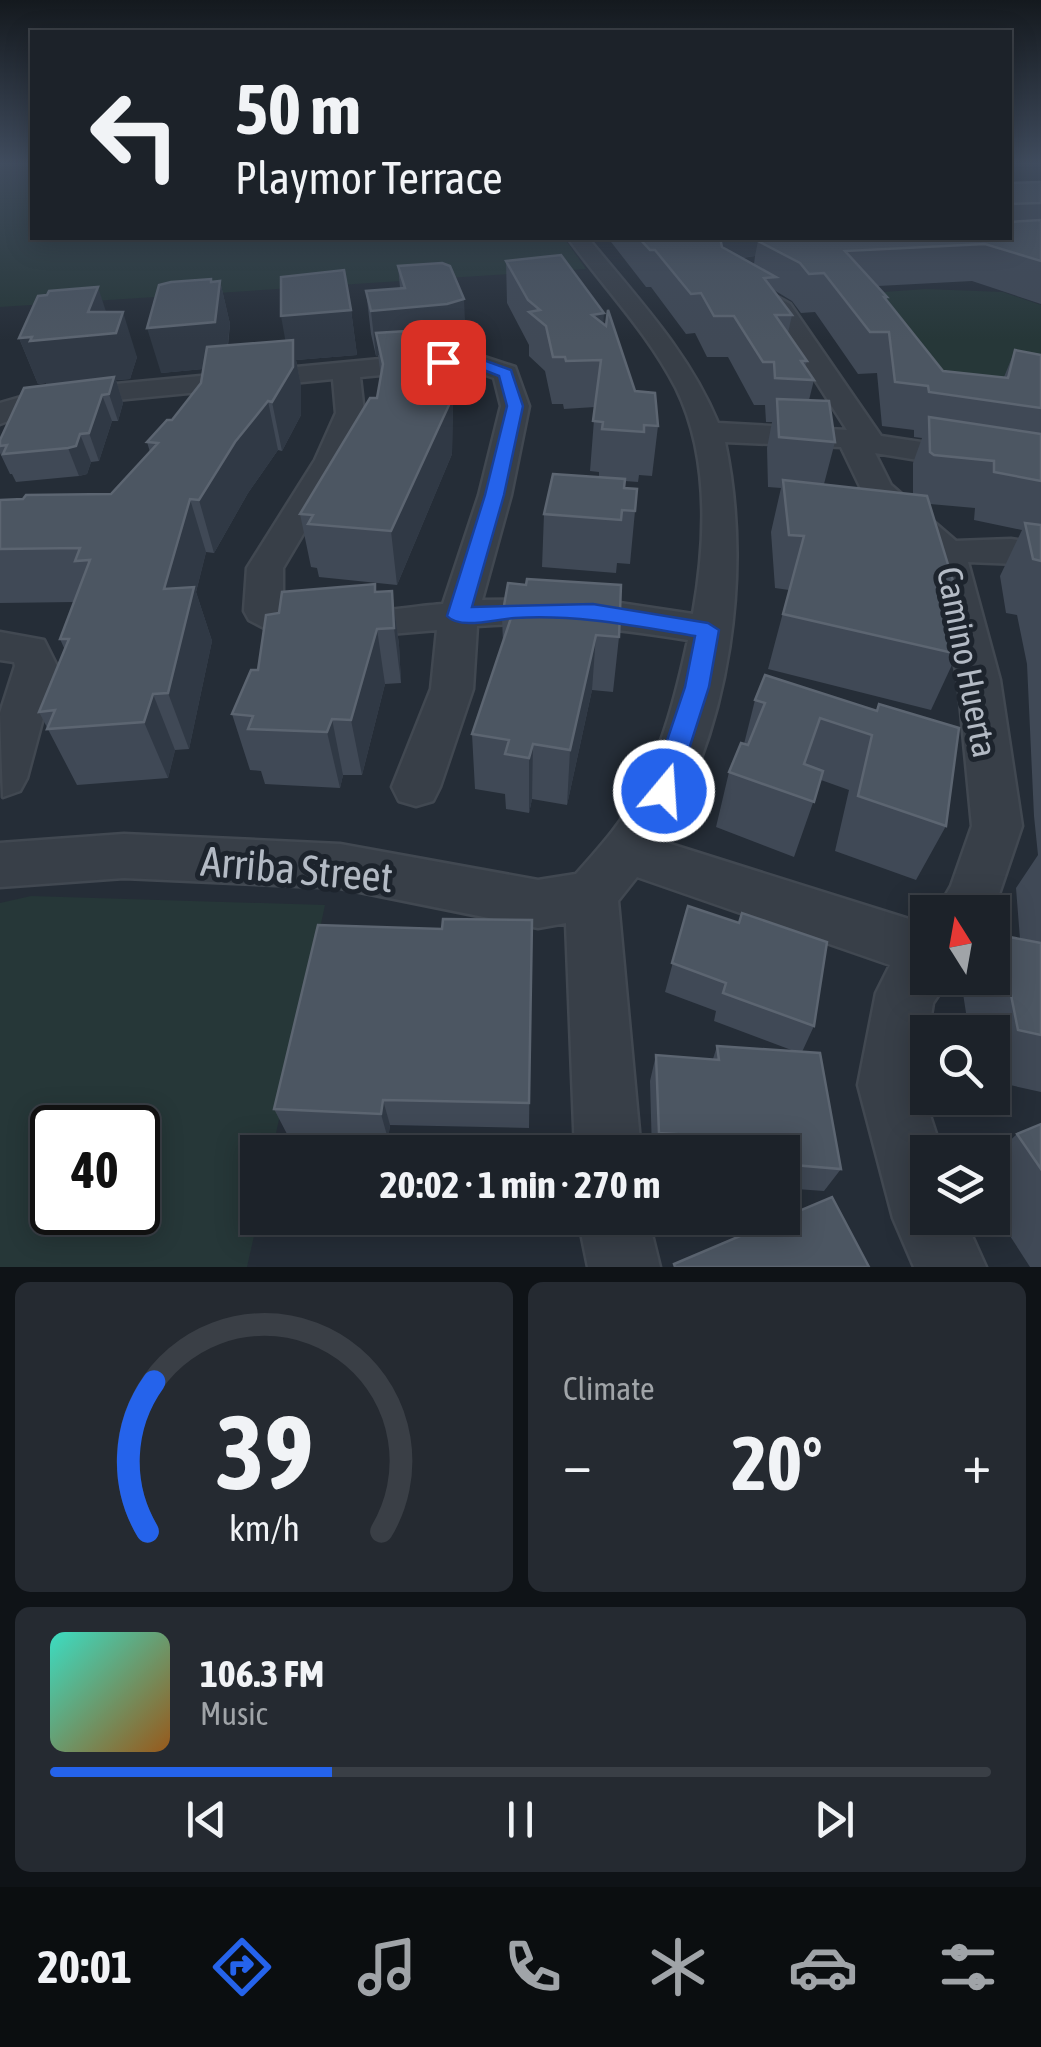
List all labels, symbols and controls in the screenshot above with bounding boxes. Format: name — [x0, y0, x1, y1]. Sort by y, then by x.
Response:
text: 50 m — [235, 69, 361, 149]
icon: left — [70, 70, 200, 200]
text: Playmor Terrace — [235, 152, 503, 204]
pin — [401, 320, 486, 405]
icon: arrive — [416, 335, 471, 390]
street label: Camino Huerta — [930, 563, 1006, 761]
position arrow — [612, 739, 716, 843]
street label: Arriba Street — [199, 837, 395, 901]
north arrow — [910, 895, 1010, 995]
map controls — [910, 895, 1010, 1235]
button: search — [910, 1015, 1010, 1115]
speed limit sign: 40 — [30, 1105, 160, 1235]
button: layers — [910, 1135, 1010, 1235]
text: 20:02 · 1 min · 270 m — [380, 1163, 660, 1206]
text: Climate — [563, 1370, 655, 1407]
text: 39 — [215, 1392, 313, 1511]
text: 20° — [731, 1420, 823, 1506]
text: − — [563, 1432, 592, 1495]
text: + — [962, 1432, 991, 1495]
text: km/h — [229, 1508, 299, 1549]
text: 106.3 FM — [200, 1652, 324, 1695]
text: Music — [200, 1695, 267, 1732]
icon: previous — [179, 1792, 234, 1847]
icon: pause — [493, 1792, 548, 1847]
icon: next — [807, 1792, 862, 1847]
icon: directions — [207, 1932, 277, 2002]
icon: music — [352, 1932, 422, 2002]
icon: phone — [498, 1932, 568, 2002]
icon: climate — [643, 1932, 713, 2002]
icon: car — [788, 1932, 858, 2002]
icon: filters — [933, 1932, 1003, 2002]
text: 20:01 — [38, 1941, 132, 1993]

